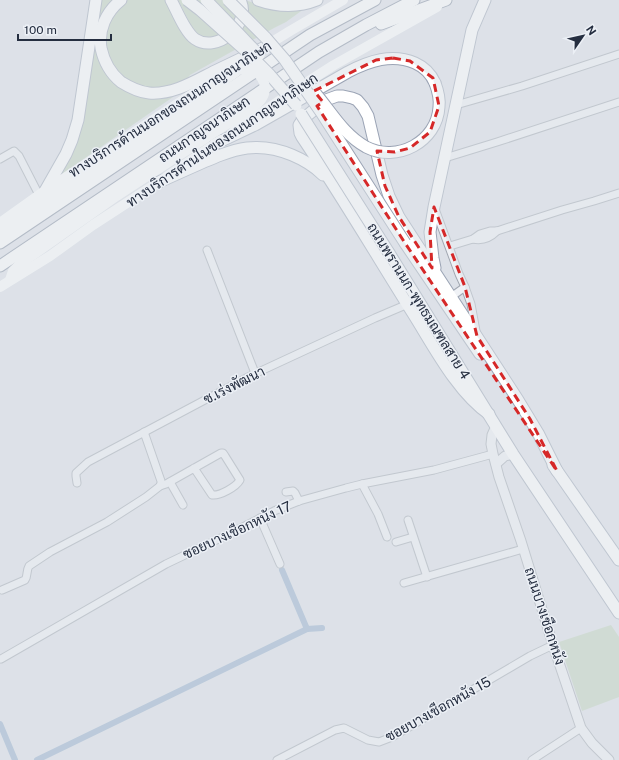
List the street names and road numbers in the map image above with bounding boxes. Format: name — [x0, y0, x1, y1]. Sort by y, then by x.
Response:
street label: ทางบริการด้านนอกของถนนกาญจนาภิเษก — [65, 37, 275, 181]
street label: ทางบริการด้านในของถนนกาญจนาภิเษก — [123, 69, 321, 211]
street label: ถนนกาญจนาภิเษก — [155, 92, 253, 166]
street label: ถนนพรานนก-พุทธมณฑลสาย 4 — [363, 220, 474, 383]
street label: ซ.เร่งพัฒนา — [201, 363, 267, 407]
street label: ซอยบางเชือกหนัง 17 — [180, 497, 294, 562]
street label: ถนนบางเชือกหนัง — [522, 565, 569, 667]
street label: ซอยบางเชือกหนัง 15 — [382, 672, 494, 745]

